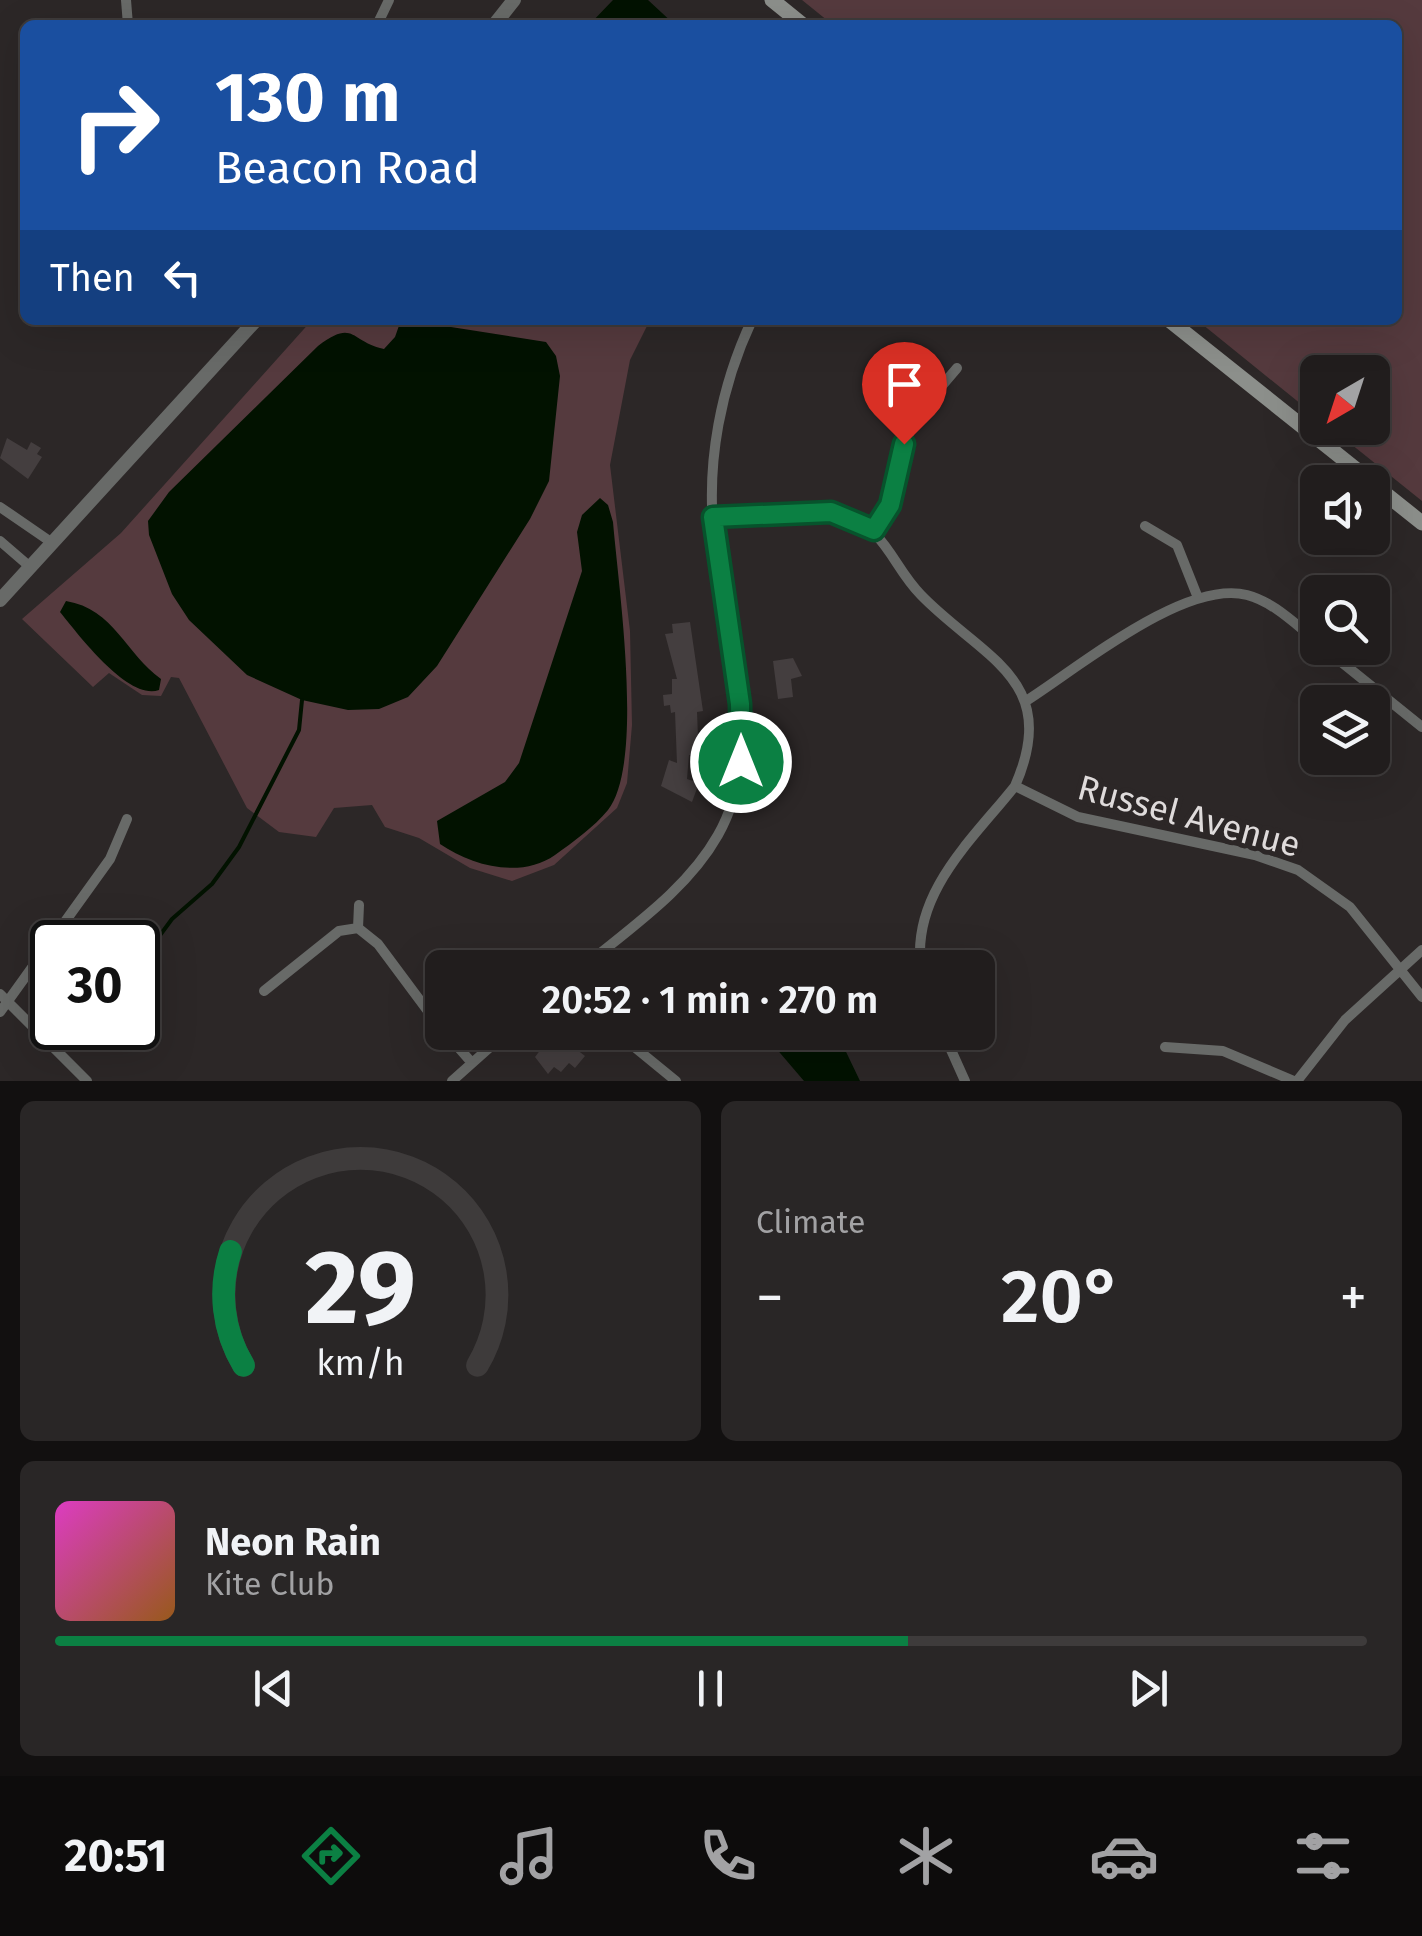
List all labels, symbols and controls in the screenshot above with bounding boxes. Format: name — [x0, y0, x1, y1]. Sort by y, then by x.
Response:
text: 130 m — [215, 56, 401, 140]
icon: right — [50, 60, 180, 190]
text: Beacon Road — [215, 141, 480, 195]
icon: left — [155, 250, 210, 305]
text: Then — [50, 255, 135, 301]
pin — [862, 342, 947, 445]
north arrow — [1300, 355, 1390, 445]
map controls — [1300, 355, 1390, 775]
icon: arrive — [877, 357, 932, 412]
button: sound — [1300, 465, 1390, 555]
button: search — [1300, 575, 1390, 665]
button: layers — [1300, 685, 1390, 775]
position arrow — [689, 710, 793, 814]
street label: Russel Avenue — [1073, 766, 1305, 866]
speed limit sign: 30 — [30, 920, 160, 1050]
text: 20:52 · 1 min · 270 m — [542, 977, 878, 1023]
text: Climate — [756, 1203, 865, 1241]
text: 29 — [305, 1226, 416, 1351]
text: 20° — [1001, 1252, 1122, 1342]
text: − — [756, 1265, 784, 1331]
text: + — [1340, 1265, 1367, 1331]
text: km/h — [316, 1342, 405, 1384]
text: Neon Rain — [205, 1519, 381, 1565]
text: Kite Club — [205, 1565, 334, 1603]
icon: previous — [246, 1661, 301, 1716]
icon: pause — [683, 1661, 738, 1716]
icon: next — [1121, 1661, 1176, 1716]
icon: directions — [296, 1821, 366, 1891]
icon: music — [494, 1821, 564, 1891]
icon: phone — [693, 1821, 763, 1891]
icon: climate — [891, 1821, 961, 1891]
icon: car — [1089, 1821, 1159, 1891]
icon: filters — [1288, 1821, 1358, 1891]
text: 20:51 — [64, 1829, 167, 1883]

